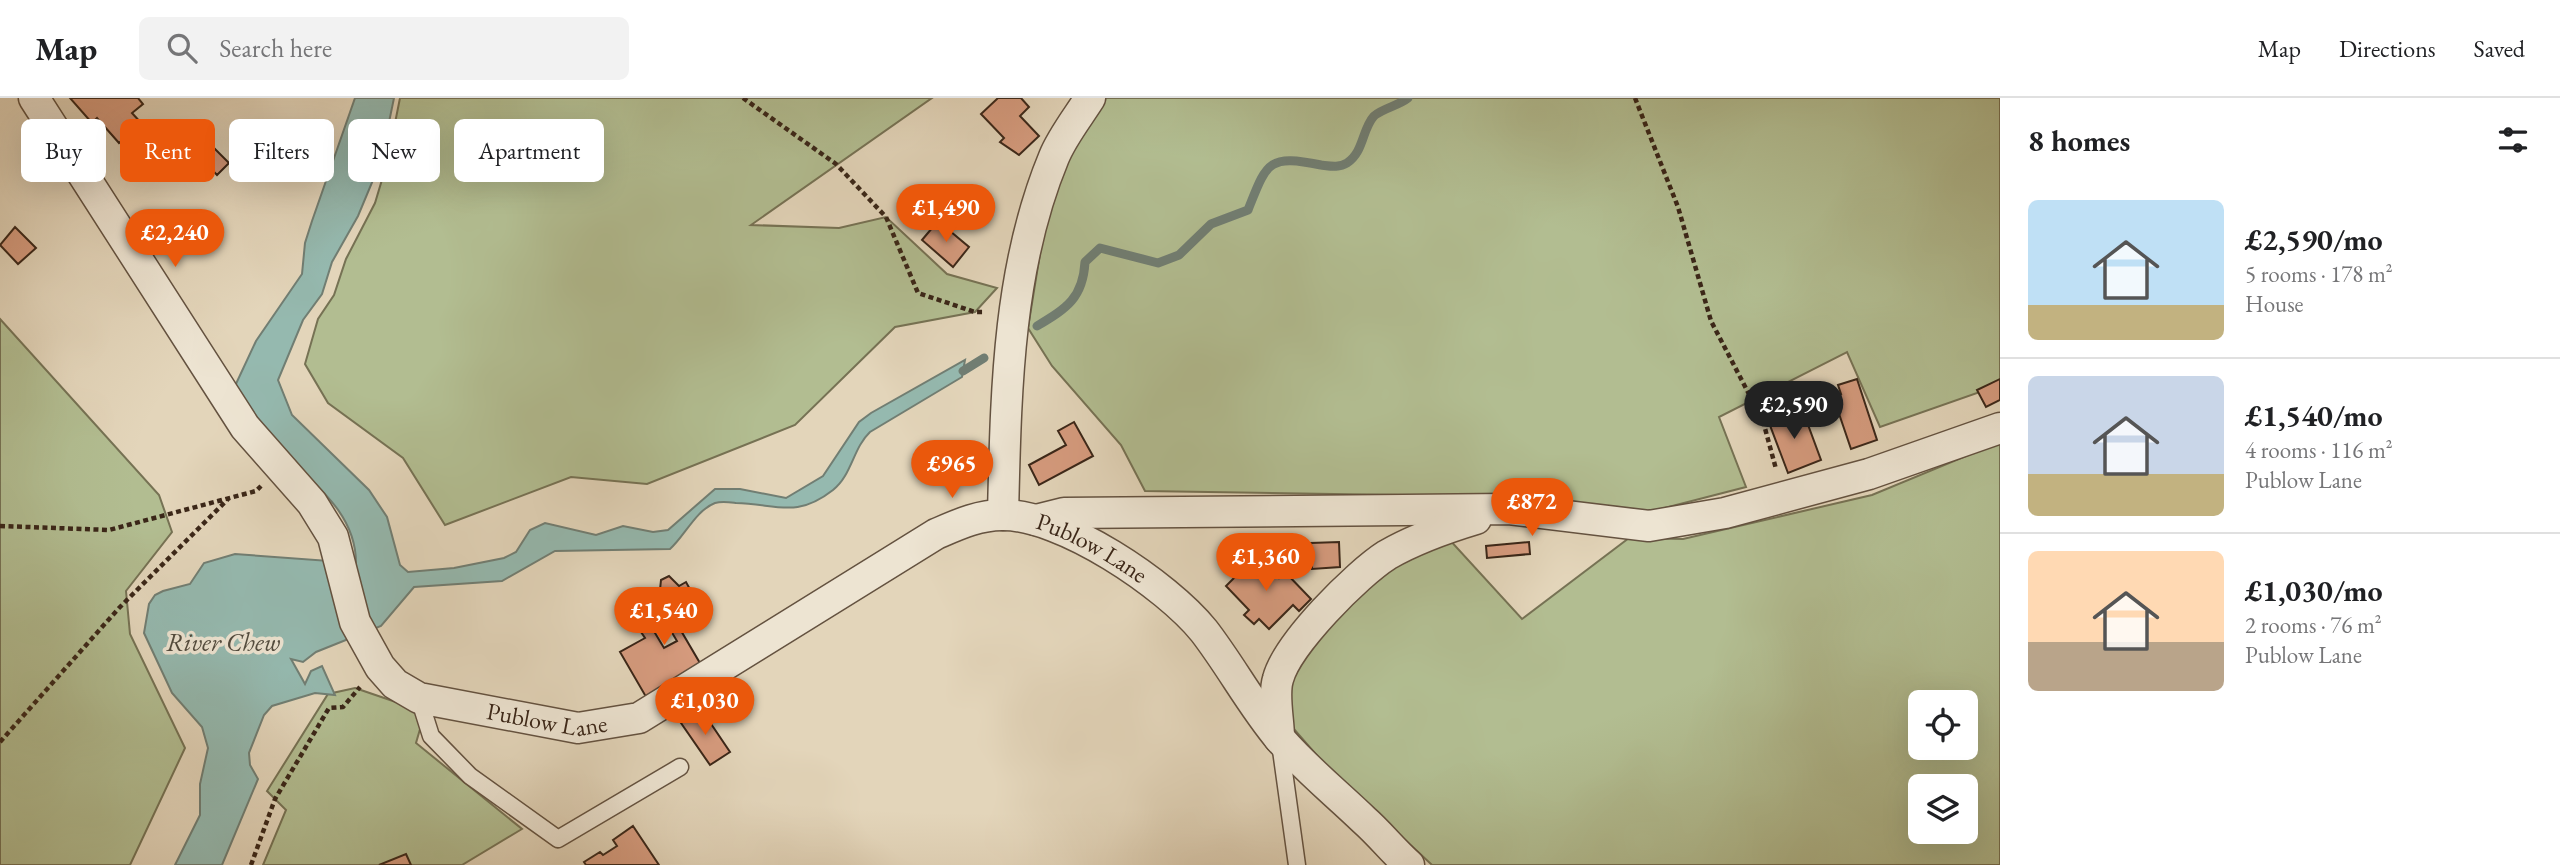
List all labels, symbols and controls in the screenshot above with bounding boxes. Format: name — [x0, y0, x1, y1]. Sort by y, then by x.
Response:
search box — [139, 17, 629, 80]
text: Map — [35, 27, 97, 70]
icon: search — [163, 29, 201, 67]
text: Search here — [219, 31, 332, 65]
text: Map — [2258, 33, 2301, 64]
text: Directions — [2339, 33, 2436, 64]
text: Saved — [2474, 33, 2525, 64]
chip: Buy — [21, 119, 106, 182]
chip: Rent — [120, 119, 215, 182]
chip: Filters — [229, 119, 334, 182]
chip: New — [348, 119, 440, 182]
chip: Apartment — [454, 119, 604, 182]
text: 8 homes — [2028, 121, 2130, 160]
icon: filters — [2494, 121, 2532, 159]
pin: £1,490 — [889, 184, 1003, 244]
text: £1,490 — [912, 192, 980, 222]
pin: £2,240 — [118, 209, 232, 269]
text: £2,240 — [141, 217, 209, 247]
text: £2,590/mo — [2245, 220, 2383, 259]
icon: home — [2084, 228, 2168, 312]
text: 5 rooms · 178 m² — [2245, 259, 2393, 289]
text: House — [2245, 289, 2304, 319]
pin: £2,590 — [1737, 382, 1851, 441]
text: £2,590 — [1760, 389, 1828, 419]
text: £1,540/mo — [2245, 396, 2383, 435]
icon: home — [2084, 404, 2168, 488]
text: 4 rooms · 116 m² — [2245, 435, 2393, 465]
pin: £965 — [911, 440, 993, 500]
text: £965 — [927, 448, 977, 478]
text: Publow Lane — [2245, 465, 2362, 495]
pin: £872 — [1491, 478, 1573, 538]
text: £872 — [1507, 486, 1557, 516]
street label: Publow Lane — [1033, 505, 1154, 590]
pin: £1,360 — [1209, 533, 1323, 593]
text: £1,360 — [1232, 541, 1300, 571]
text: £1,030/mo — [2245, 571, 2383, 610]
icon: home — [2084, 579, 2168, 663]
pin: £1,540 — [607, 588, 721, 647]
text: £1,540 — [630, 595, 698, 625]
text: 2 rooms · 76 m² — [2245, 610, 2382, 640]
water label: River Chew — [166, 625, 280, 659]
text: Publow Lane — [2245, 640, 2362, 670]
pin: £1,030 — [648, 678, 762, 737]
text: £1,030 — [671, 685, 739, 715]
map controls — [1908, 690, 1978, 844]
button: locate — [1908, 690, 1978, 760]
street label: Publow Lane — [484, 695, 609, 743]
button: layers — [1908, 774, 1978, 844]

